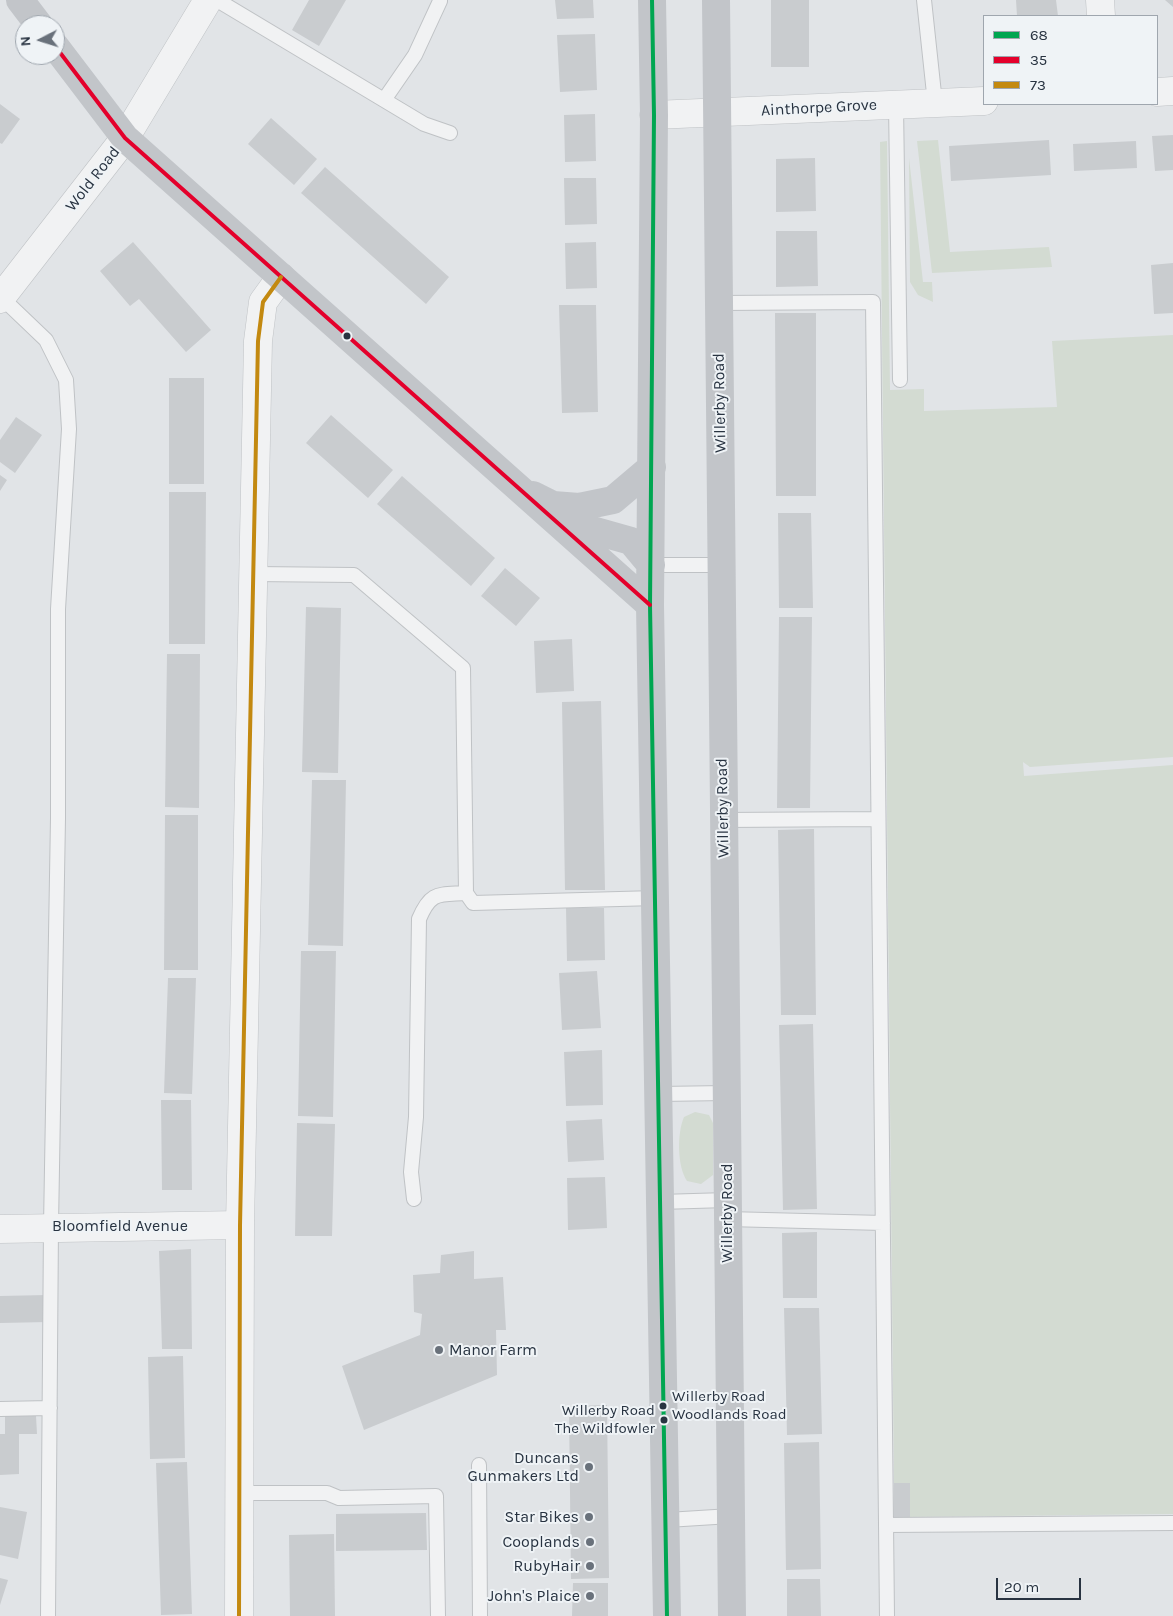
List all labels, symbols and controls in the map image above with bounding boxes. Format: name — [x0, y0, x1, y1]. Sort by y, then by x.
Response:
north arrow — [15, 15, 65, 65]
legend — [983, 15, 1158, 105]
text: 68 — [1030, 26, 1048, 44]
text: N — [17, 36, 34, 47]
text: 35 — [1030, 51, 1047, 69]
text: 73 — [1030, 76, 1046, 94]
street label: Ainthorpe Grove — [760, 95, 878, 121]
street label: Wold Road — [62, 143, 124, 215]
unlabelled marker — [342, 331, 352, 341]
street label: Willerby Road — [710, 353, 730, 453]
street label: Willerby Road — [713, 758, 733, 858]
street label: Willerby Road — [717, 1163, 737, 1263]
street label: Bloomfield Avenue — [52, 1216, 188, 1236]
place label: Manor Farm — [449, 1340, 537, 1360]
marker: Manor Farm — [433, 1344, 445, 1356]
place label: Willerby Road Woodlands Road — [672, 1388, 787, 1423]
marker: Willerby Road Woodlands Road — [658, 1401, 668, 1411]
place label: Willerby Road The Wildfowler — [555, 1402, 655, 1437]
marker: Willerby Road The Wildfowler — [659, 1415, 669, 1425]
place label: Duncans Gunmakers Ltd — [467, 1448, 579, 1486]
marker: Duncans Gunmakers Ltd — [583, 1461, 595, 1473]
place label: Star Bikes — [505, 1507, 579, 1527]
marker: Star Bikes — [583, 1511, 595, 1523]
place label: Cooplands — [503, 1532, 580, 1552]
marker: Cooplands — [584, 1536, 596, 1548]
place label: RubyHair — [514, 1556, 580, 1576]
marker: RubyHair — [584, 1560, 596, 1572]
scale bar — [998, 1568, 1083, 1600]
text: 20 m — [1004, 1578, 1039, 1596]
place label: John's Plaice — [488, 1586, 580, 1606]
marker: John's Plaice — [584, 1590, 596, 1602]

